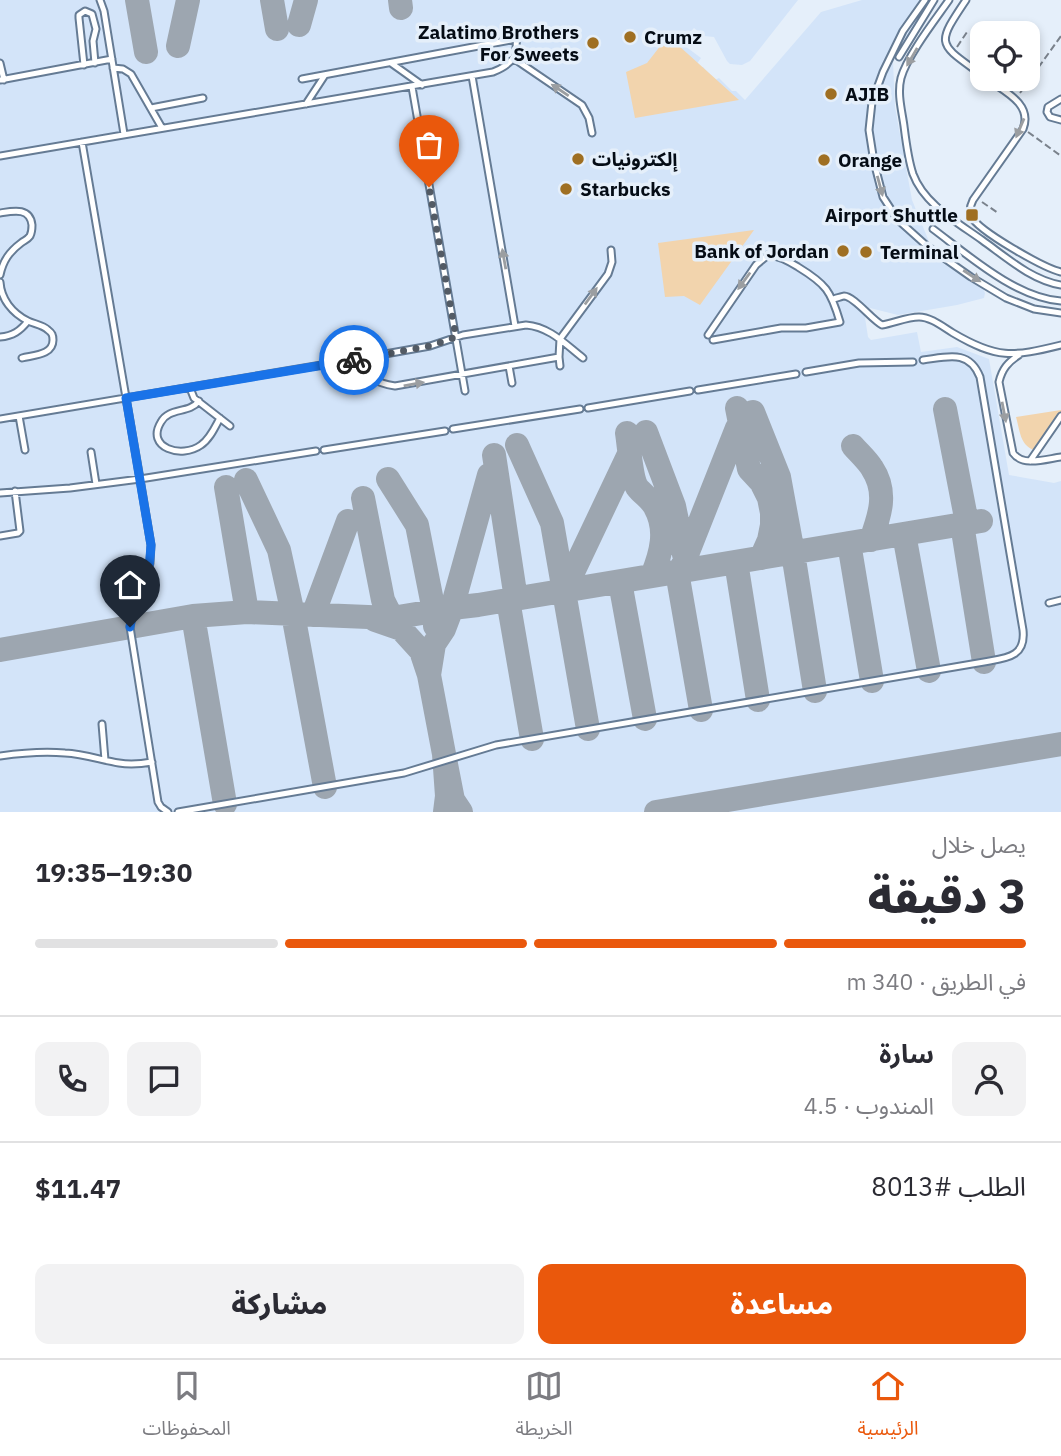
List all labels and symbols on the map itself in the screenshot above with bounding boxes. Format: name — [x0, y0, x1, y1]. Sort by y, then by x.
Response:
place label: Zalatimo Brothers For Sweets — [418, 20, 579, 66]
place label: Crumz — [644, 25, 702, 49]
marker: Crumz — [622, 29, 638, 45]
marker: Zalatimo Brothers For Sweets — [585, 35, 601, 51]
one-way arrow — [906, 48, 918, 67]
place label: AJIB — [845, 82, 889, 106]
one-way arrow — [551, 83, 569, 97]
marker: AJIB — [823, 86, 839, 102]
pin — [399, 115, 459, 187]
one-way arrow — [1015, 118, 1026, 139]
place label: إلكترونيات — [592, 147, 678, 172]
place label: Orange — [838, 148, 902, 172]
marker: إلكترونيات — [570, 151, 586, 167]
marker: Orange — [816, 152, 832, 168]
one-way arrow — [875, 175, 886, 197]
place label: Starbucks — [580, 177, 671, 201]
marker: Starbucks — [558, 181, 574, 197]
place label: Airport Shuttle — [825, 203, 958, 227]
marker: Airport Shuttle — [964, 207, 980, 223]
place label: Bank of Jordan — [694, 239, 829, 263]
place label: Terminal — [880, 240, 959, 264]
marker: Bank of Jordan — [835, 243, 851, 259]
marker: Terminal — [858, 244, 874, 260]
one-way arrow — [498, 248, 509, 270]
one-way arrow — [962, 270, 982, 283]
one-way arrow — [737, 272, 751, 290]
one-way arrow — [584, 287, 598, 305]
courier — [319, 325, 389, 395]
one-way arrow — [403, 378, 425, 389]
one-way arrow — [999, 401, 1010, 423]
pin — [100, 555, 160, 627]

